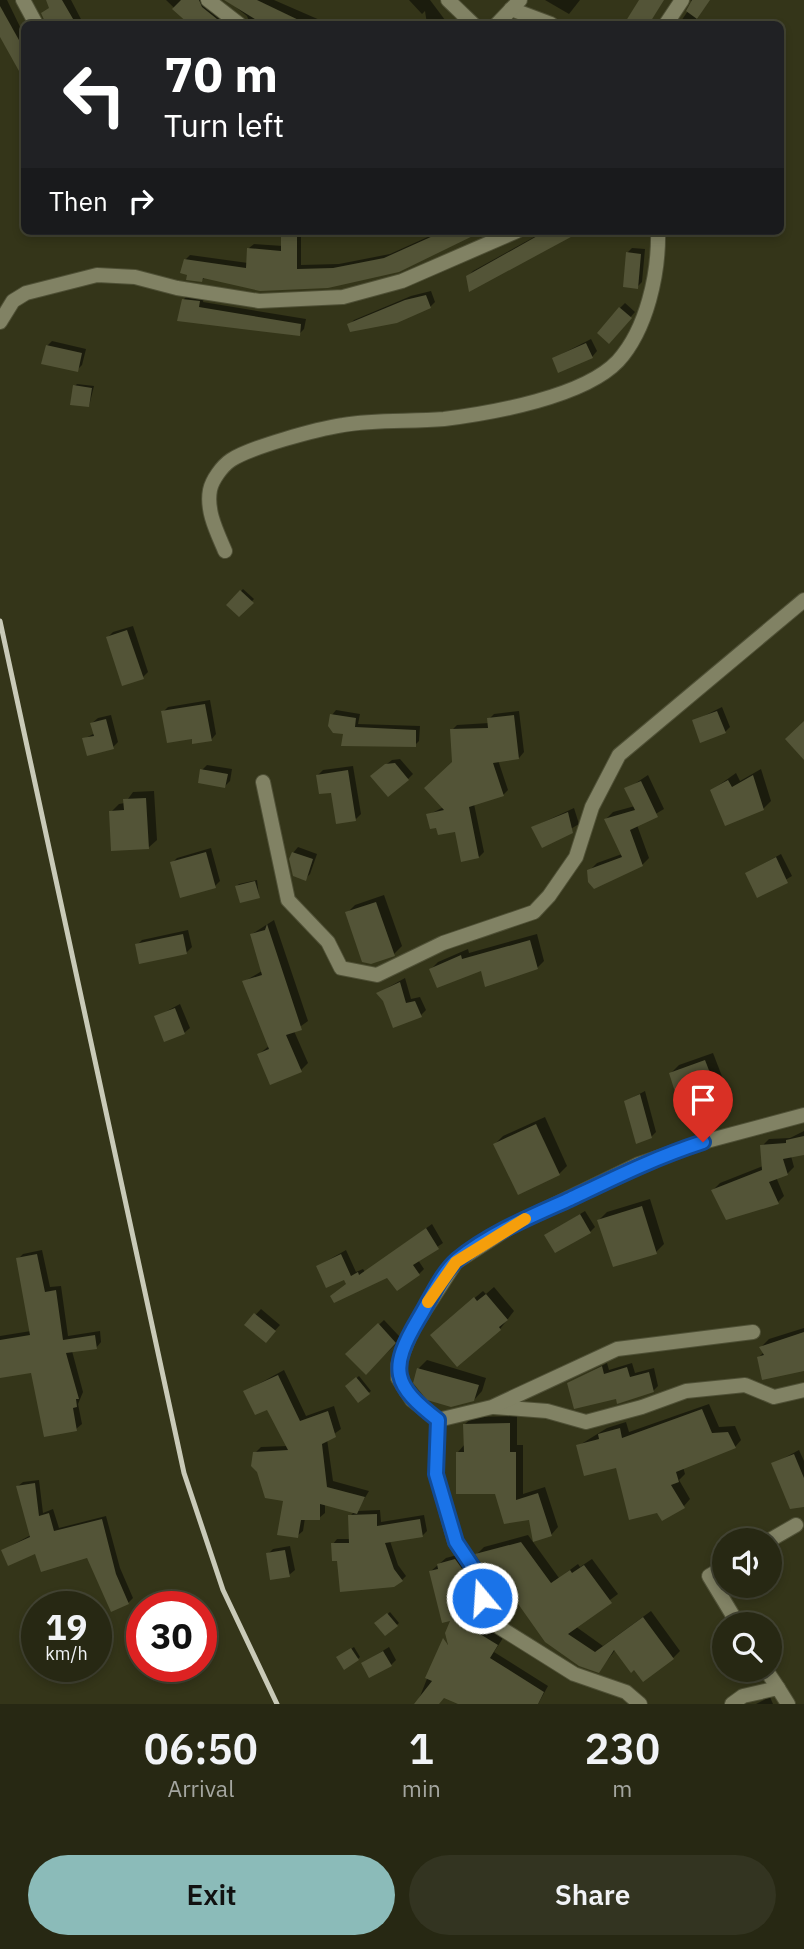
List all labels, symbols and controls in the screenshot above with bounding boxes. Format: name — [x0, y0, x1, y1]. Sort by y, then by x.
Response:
text: 70 m — [164, 42, 278, 105]
icon: left — [49, 49, 140, 140]
text: Turn left — [164, 104, 284, 146]
icon: right — [122, 182, 160, 220]
text: Then — [49, 184, 108, 218]
pin — [673, 1070, 733, 1142]
icon: arrive — [684, 1081, 722, 1119]
map controls — [712, 1528, 782, 1682]
button: sound — [712, 1528, 782, 1598]
position arrow — [445, 1561, 519, 1635]
speed limit sign: 30 — [126, 1591, 217, 1682]
text: 19 — [45, 1604, 88, 1650]
button: search — [712, 1612, 782, 1682]
text: km/h — [45, 1642, 88, 1665]
text: 06:50 — [144, 1721, 258, 1776]
text: 1 — [409, 1721, 434, 1776]
text: 230 — [585, 1721, 660, 1776]
text: Arrival — [167, 1773, 234, 1803]
text: min — [402, 1773, 441, 1803]
text: m — [612, 1773, 632, 1803]
button: Exit — [28, 1855, 395, 1935]
button: Share — [409, 1855, 776, 1935]

